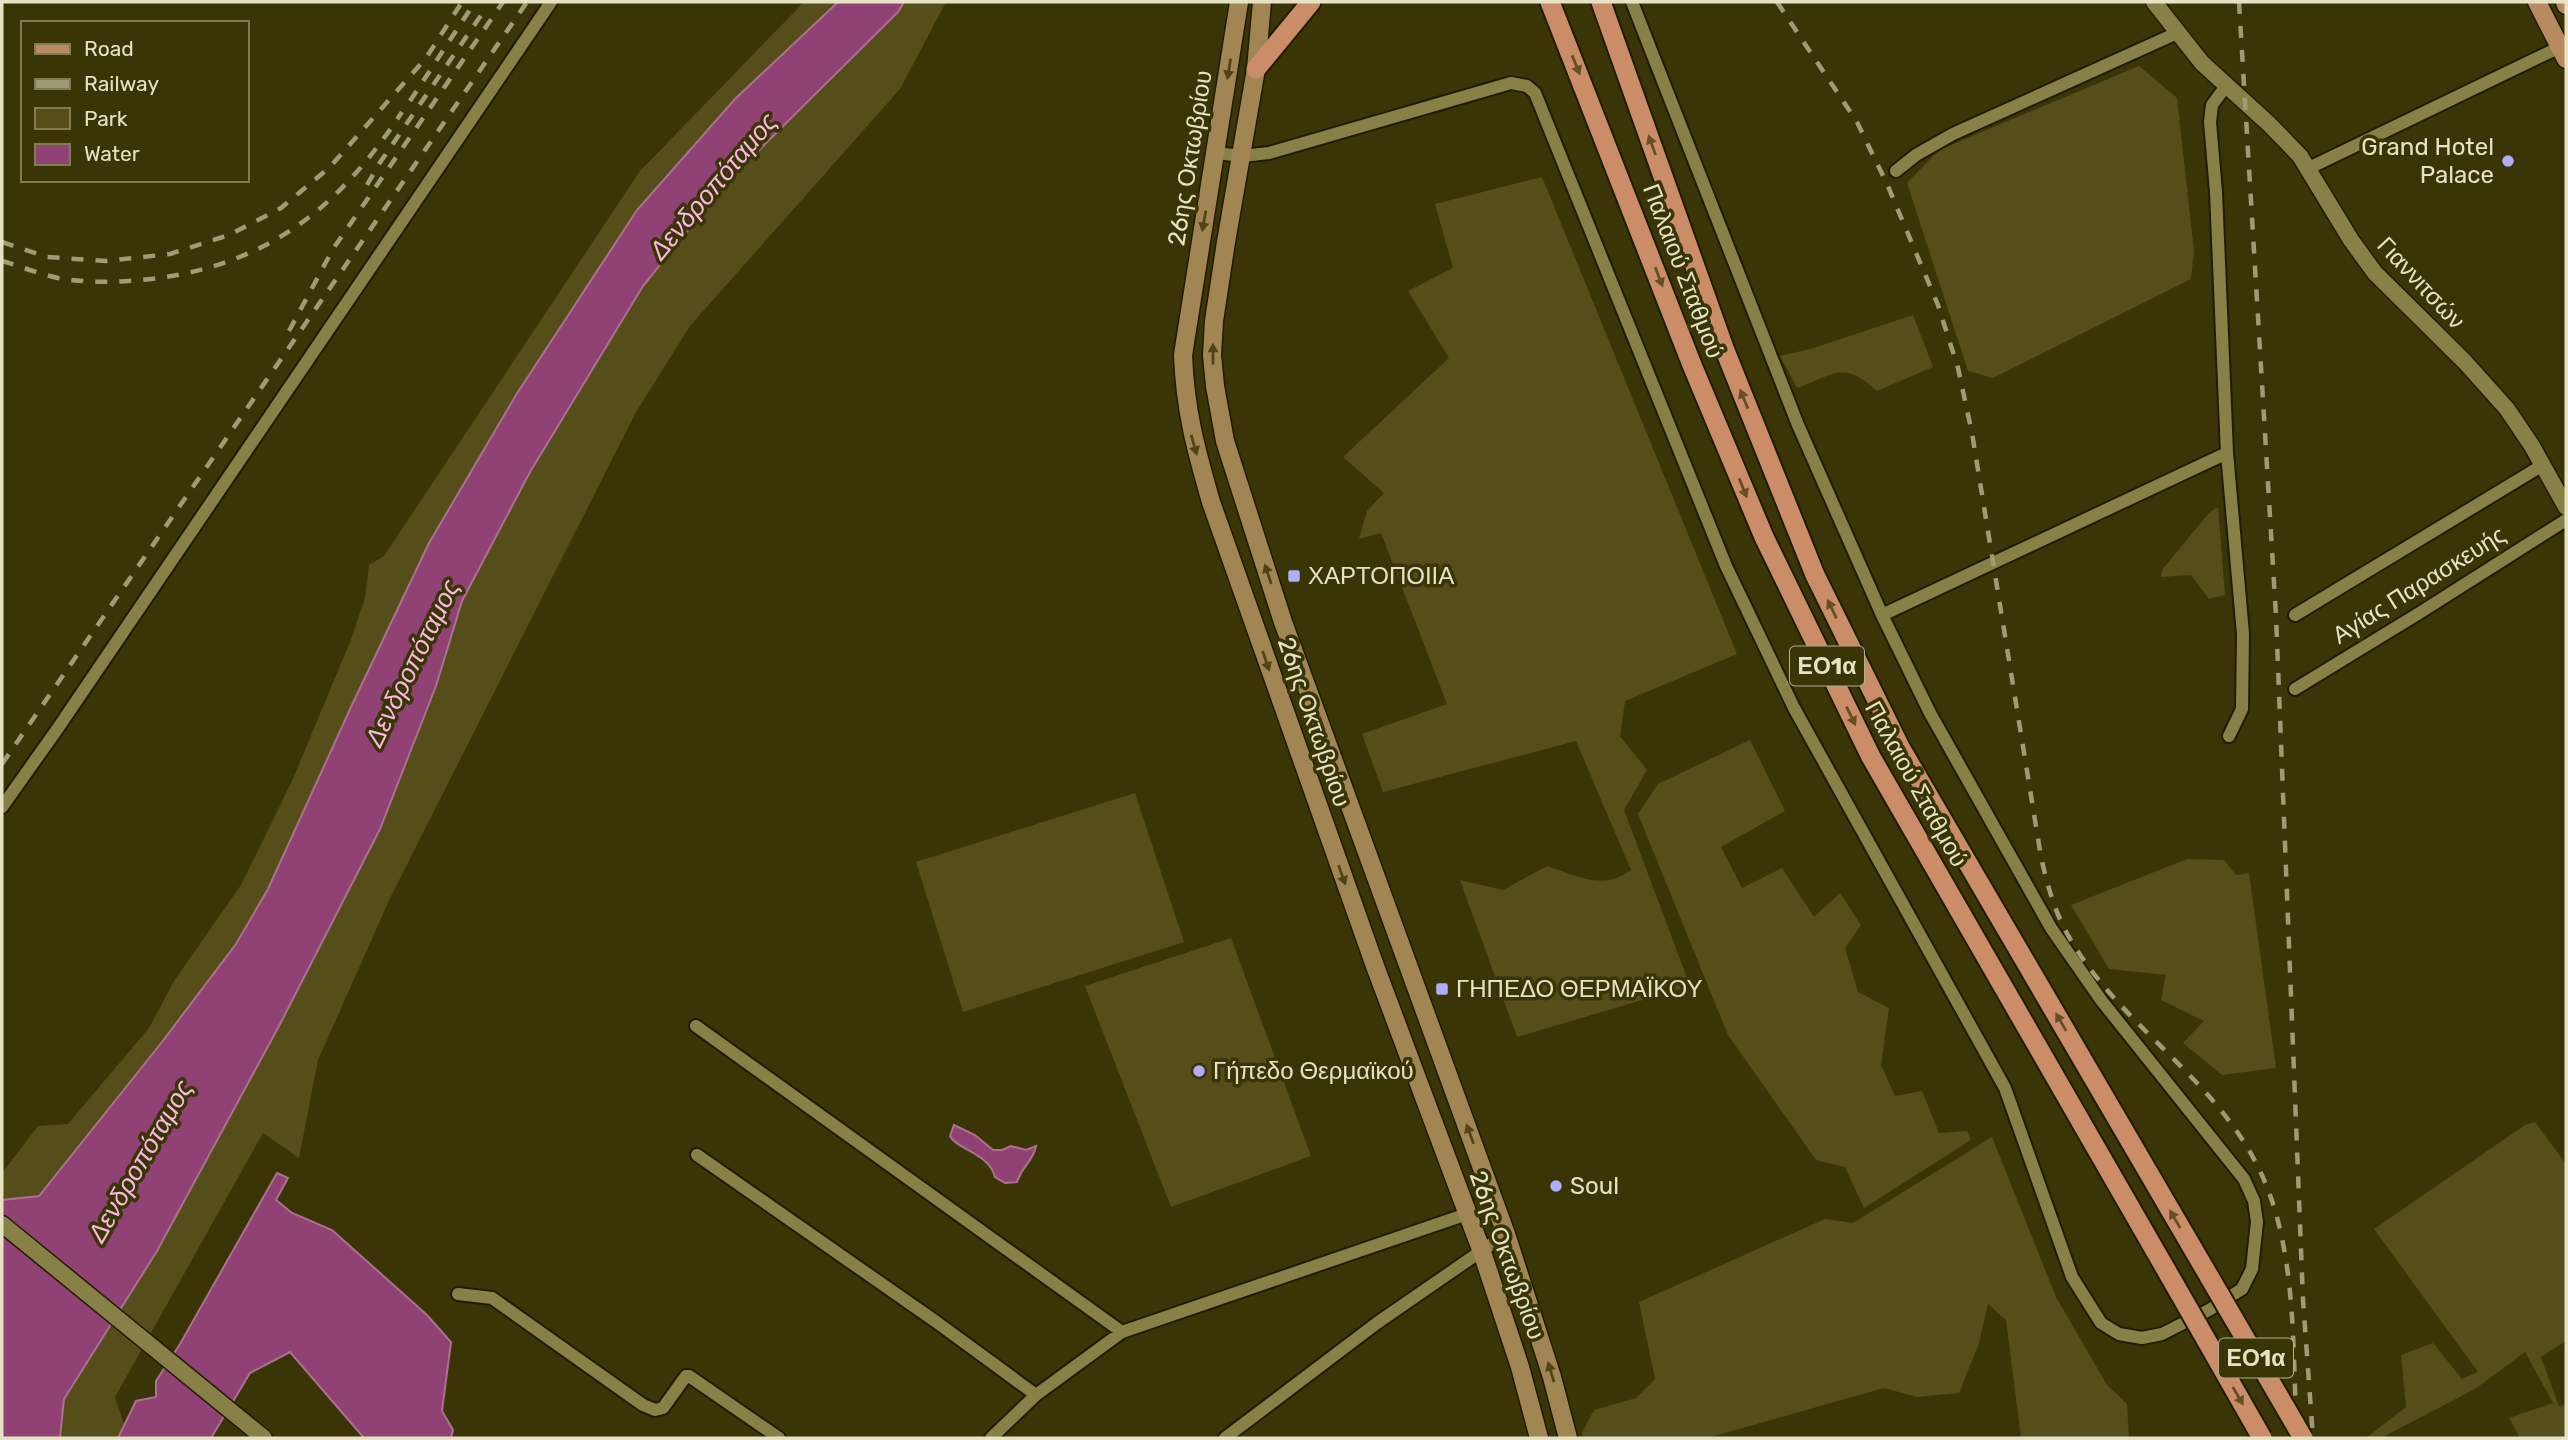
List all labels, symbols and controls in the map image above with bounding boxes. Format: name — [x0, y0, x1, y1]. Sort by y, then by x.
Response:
legend — [21, 21, 248, 182]
text: Road — [84, 36, 134, 61]
one-way arrow — [1570, 55, 1581, 76]
one-way arrow — [1224, 58, 1235, 80]
street label: 26ης Οκτωβρίου — [1162, 68, 1218, 248]
text: Railway — [84, 71, 159, 96]
text: Park — [84, 106, 128, 131]
water label: Δενδροπόταμος — [642, 106, 784, 267]
place label: Grand Hotel Palace — [2361, 133, 2494, 189]
one-way arrow — [1646, 135, 1657, 156]
text: Water — [84, 141, 140, 166]
marker: Grand Hotel Palace — [2500, 153, 2516, 169]
street label: Παλαιού Σταθμού — [1637, 180, 1729, 362]
one-way arrow — [1198, 210, 1209, 232]
street label: Γιαννιτσών — [2371, 231, 2471, 335]
one-way arrow — [1653, 266, 1664, 287]
one-way arrow — [1207, 343, 1219, 365]
one-way arrow — [1739, 389, 1750, 410]
one-way arrow — [1190, 435, 1200, 456]
one-way arrow — [1738, 478, 1749, 499]
street label: Αγίας Παρασκευής — [2327, 521, 2511, 649]
place label: ΧΑΡΤΟΠΟΙΙΑ — [1308, 562, 1454, 590]
one-way arrow — [1262, 564, 1272, 585]
marker: ΧΑΡΤΟΠΟΙΙΑ — [1286, 568, 1302, 584]
water label: Δενδροπόταμος — [358, 574, 466, 753]
one-way arrow — [1826, 599, 1837, 619]
street label: 26ης Οκτωβρίου — [1272, 634, 1356, 810]
road number: ΕΟ1α — [1790, 646, 1864, 686]
one-way arrow — [1261, 651, 1272, 672]
street label: Παλαιού Σταθμού — [1859, 696, 1973, 872]
one-way arrow — [1845, 706, 1856, 726]
one-way arrow — [1337, 865, 1348, 886]
place label: ΓΗΠΕΔΟ ΘΕΡΜΑΪΚΟΥ — [1456, 975, 1703, 1003]
marker: ΓΗΠΕΔΟ ΘΕΡΜΑΪΚΟΥ — [1434, 981, 1450, 997]
one-way arrow — [2055, 1012, 2067, 1032]
place label: Γήπεδο Θερμαϊκού — [1213, 1057, 1414, 1085]
marker: Γήπεδο Θερμαϊκού — [1191, 1063, 1207, 1079]
water label: Δενδροπόταμος — [81, 1074, 200, 1249]
one-way arrow — [1464, 1123, 1475, 1144]
street label: 26ης Οκτωβρίου — [1464, 1167, 1550, 1343]
place label: Soul — [1570, 1172, 1619, 1200]
marker: Soul — [1548, 1178, 1564, 1194]
one-way arrow — [2169, 1209, 2181, 1228]
road number: ΕΟ1α — [2219, 1338, 2293, 1378]
one-way arrow — [1545, 1362, 1555, 1383]
one-way arrow — [2232, 1386, 2244, 1406]

